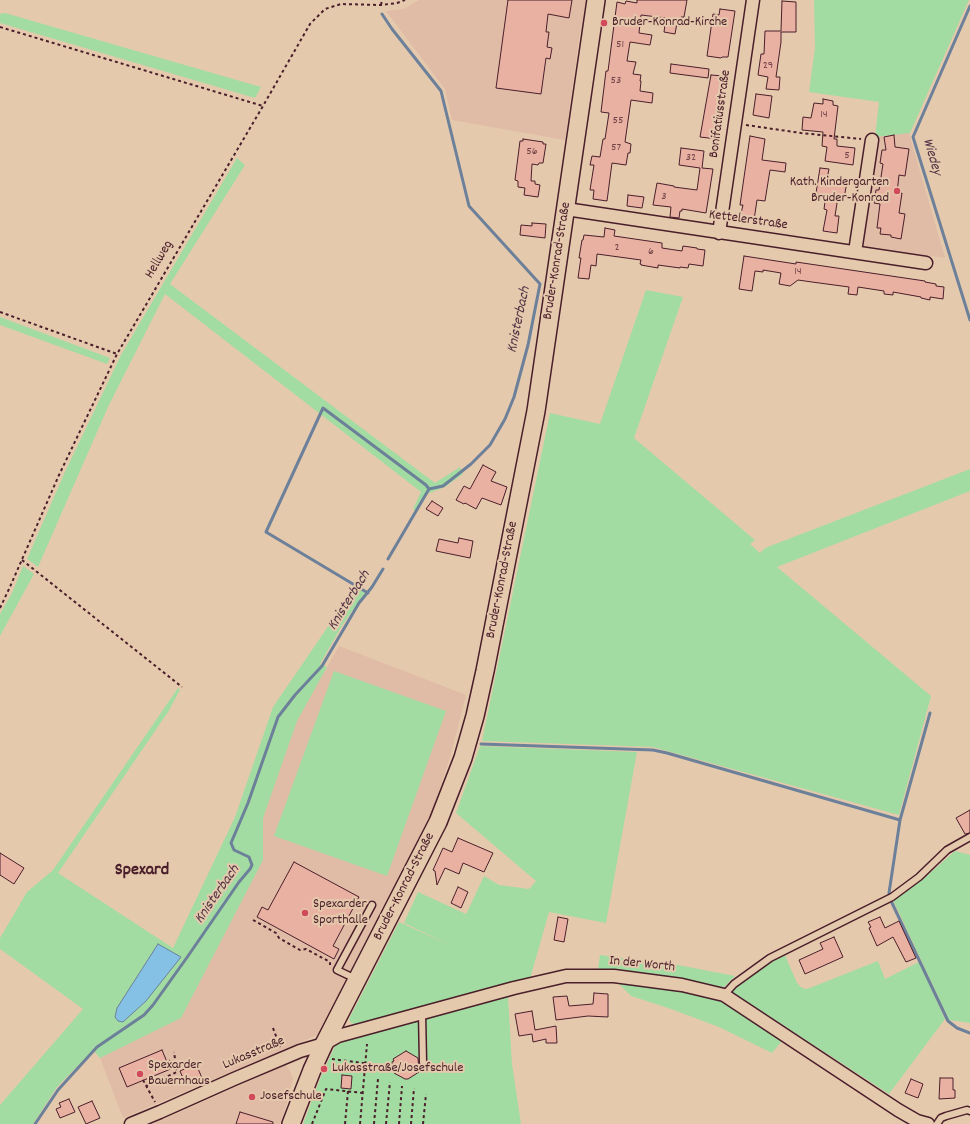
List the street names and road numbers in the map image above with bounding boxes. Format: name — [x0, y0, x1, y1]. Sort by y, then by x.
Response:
street label: Bonifatiusstraße — [707, 69, 735, 159]
street label: Bruder-Konrad-Straße — [540, 201, 576, 321]
street label: Kettelerstraße — [707, 207, 789, 235]
street label: Hellweg — [142, 238, 178, 282]
street label: Bruder-Konrad-Straße — [483, 520, 523, 640]
street label: Bruder-Konrad-Straße — [371, 830, 439, 944]
street label: In der Worth — [608, 953, 676, 977]
street label: Lukasstraße — [221, 1033, 287, 1075]

